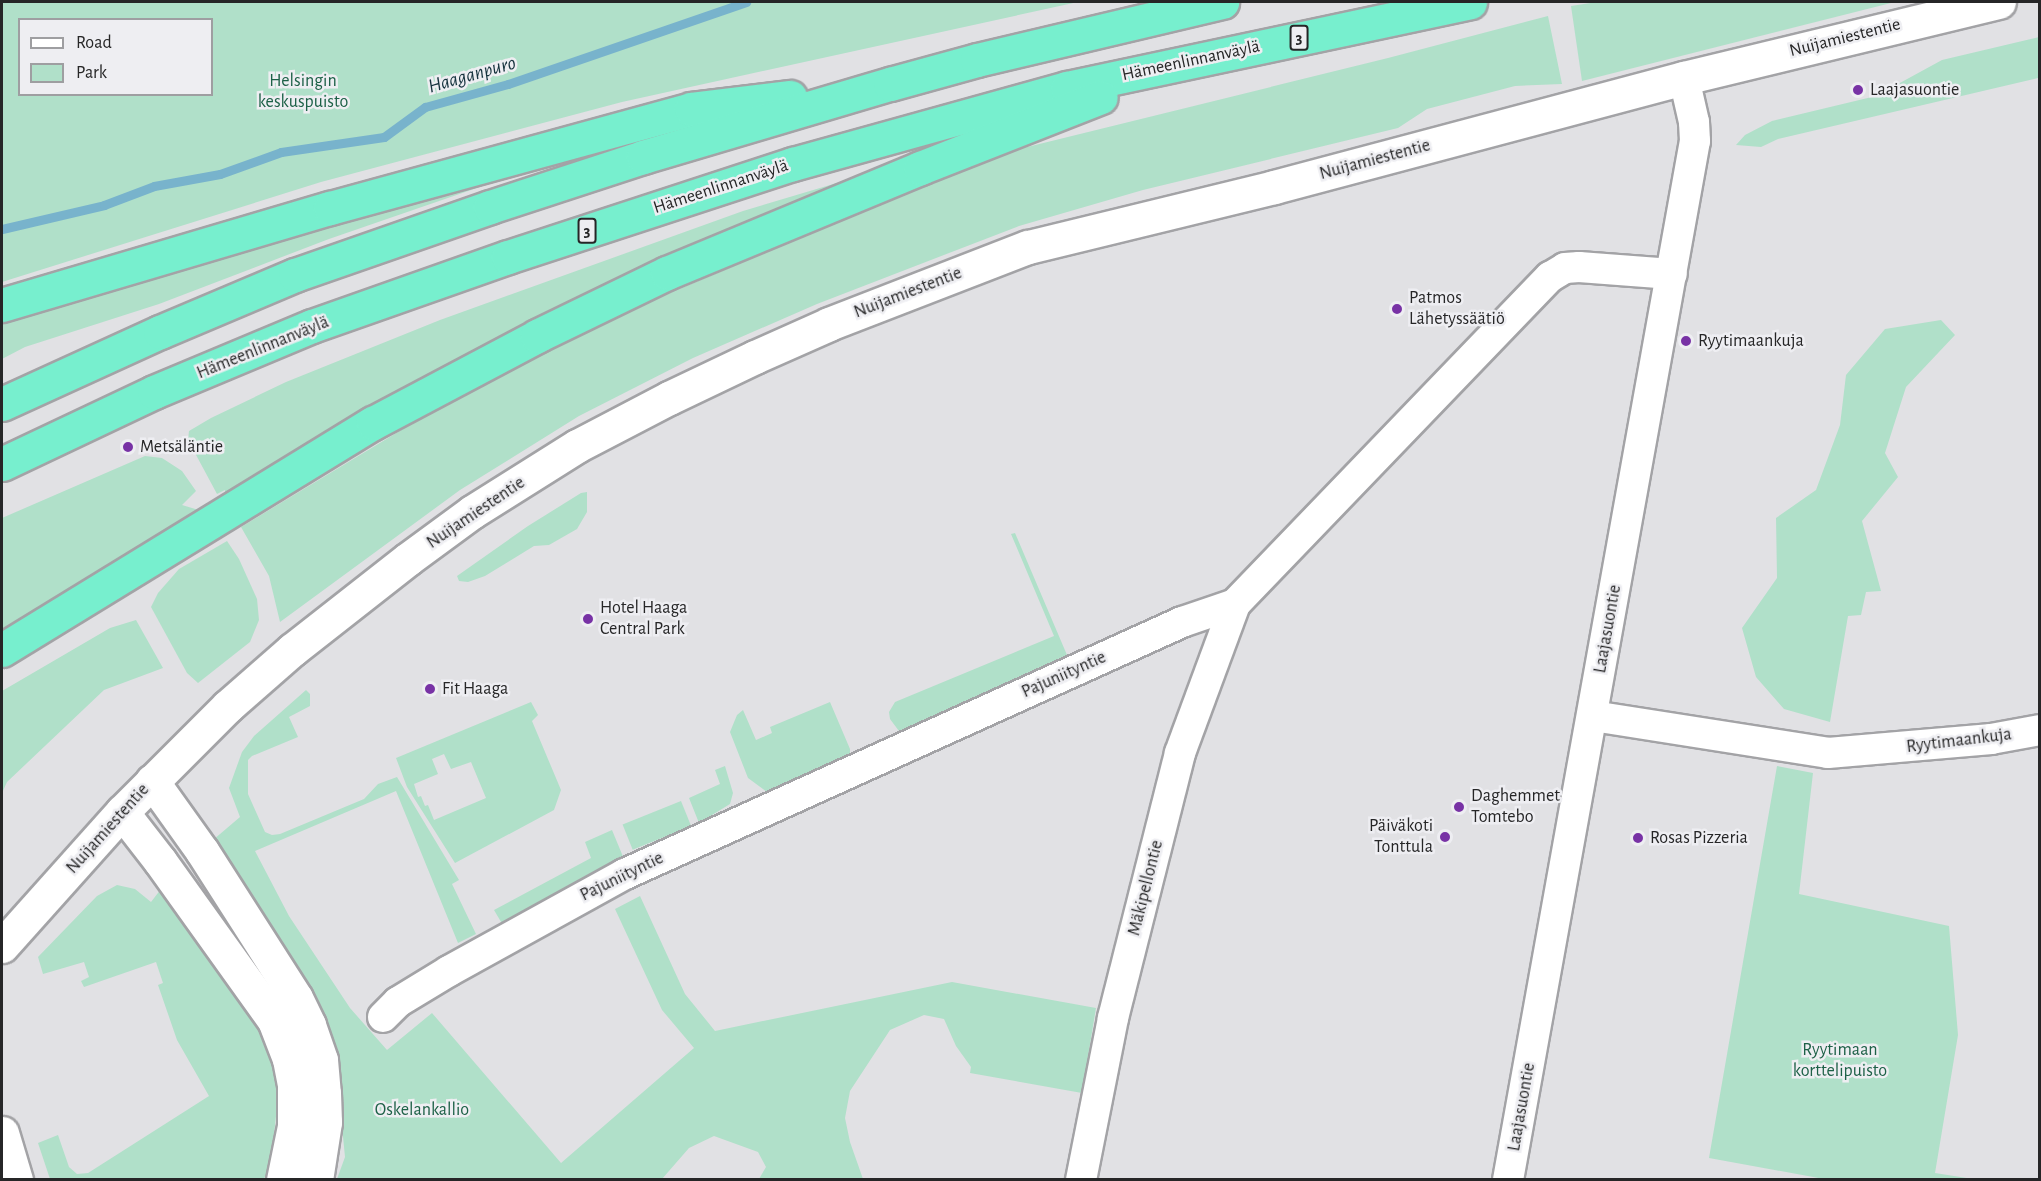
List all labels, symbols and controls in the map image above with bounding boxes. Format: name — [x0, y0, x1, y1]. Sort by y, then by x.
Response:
street label: Nuijamiestentie — [1787, 14, 1903, 62]
legend — [18, 18, 213, 96]
road number: 3 — [1288, 25, 1310, 51]
text: Road — [76, 34, 112, 52]
street label: Hämeenlinnanväylä — [1120, 36, 1262, 86]
water label: Haaganpuro — [425, 51, 519, 99]
text: Park — [76, 64, 107, 82]
park label: Helsingin keskuspuisto — [258, 71, 348, 113]
place label: Laajasuontie — [1870, 79, 1959, 101]
marker: Laajasuontie — [1851, 83, 1865, 97]
street label: Nuijamiestentie — [1317, 135, 1433, 185]
street label: Hämeenlinnanväylä — [651, 155, 791, 219]
road number: 3 — [576, 218, 598, 244]
street label: Nuijamiestentie — [851, 263, 965, 323]
place label: Patmos Lähetyssäätiö — [1409, 288, 1505, 330]
marker: Patmos Lähetyssäätiö — [1390, 302, 1404, 316]
street label: Hämeenlinnanväylä — [194, 312, 332, 384]
place label: Ryytimaankuja — [1698, 330, 1804, 352]
marker: Ryytimaankuja — [1679, 334, 1693, 348]
place label: Metsäläntie — [140, 436, 223, 458]
marker: Metsäläntie — [121, 440, 135, 454]
street label: Nuijamiestentie — [423, 472, 529, 554]
street label: Laajasuontie — [1590, 583, 1626, 675]
place label: Hotel Haaga Central Park — [600, 598, 687, 640]
marker: Hotel Haaga Central Park — [581, 612, 595, 626]
street label: Pajuniityntie — [1018, 647, 1110, 703]
place label: Fit Haaga — [442, 678, 508, 700]
marker: Fit Haaga — [423, 682, 437, 696]
street label: Ryytimaankuja — [1905, 724, 2013, 758]
street label: Nuijamiestentie — [62, 780, 154, 878]
place label: Daghemmet Tomtebo — [1471, 786, 1560, 828]
marker: Daghemmet Tomtebo — [1452, 800, 1466, 814]
place label: Päiväkoti Tonttula — [1369, 816, 1433, 858]
place label: Rosas Pizzeria — [1650, 827, 1748, 849]
marker: Päiväkoti Tonttula — [1438, 830, 1452, 844]
marker: Rosas Pizzeria — [1631, 831, 1645, 845]
street label: Mäkipellontie — [1124, 838, 1168, 938]
street label: Pajuniityntie — [577, 848, 667, 906]
park label: Ryytimaan korttelipuisto — [1793, 1040, 1887, 1082]
street label: Laajasuontie — [1504, 1061, 1540, 1153]
park label: Oskelankallio — [375, 1099, 469, 1121]

